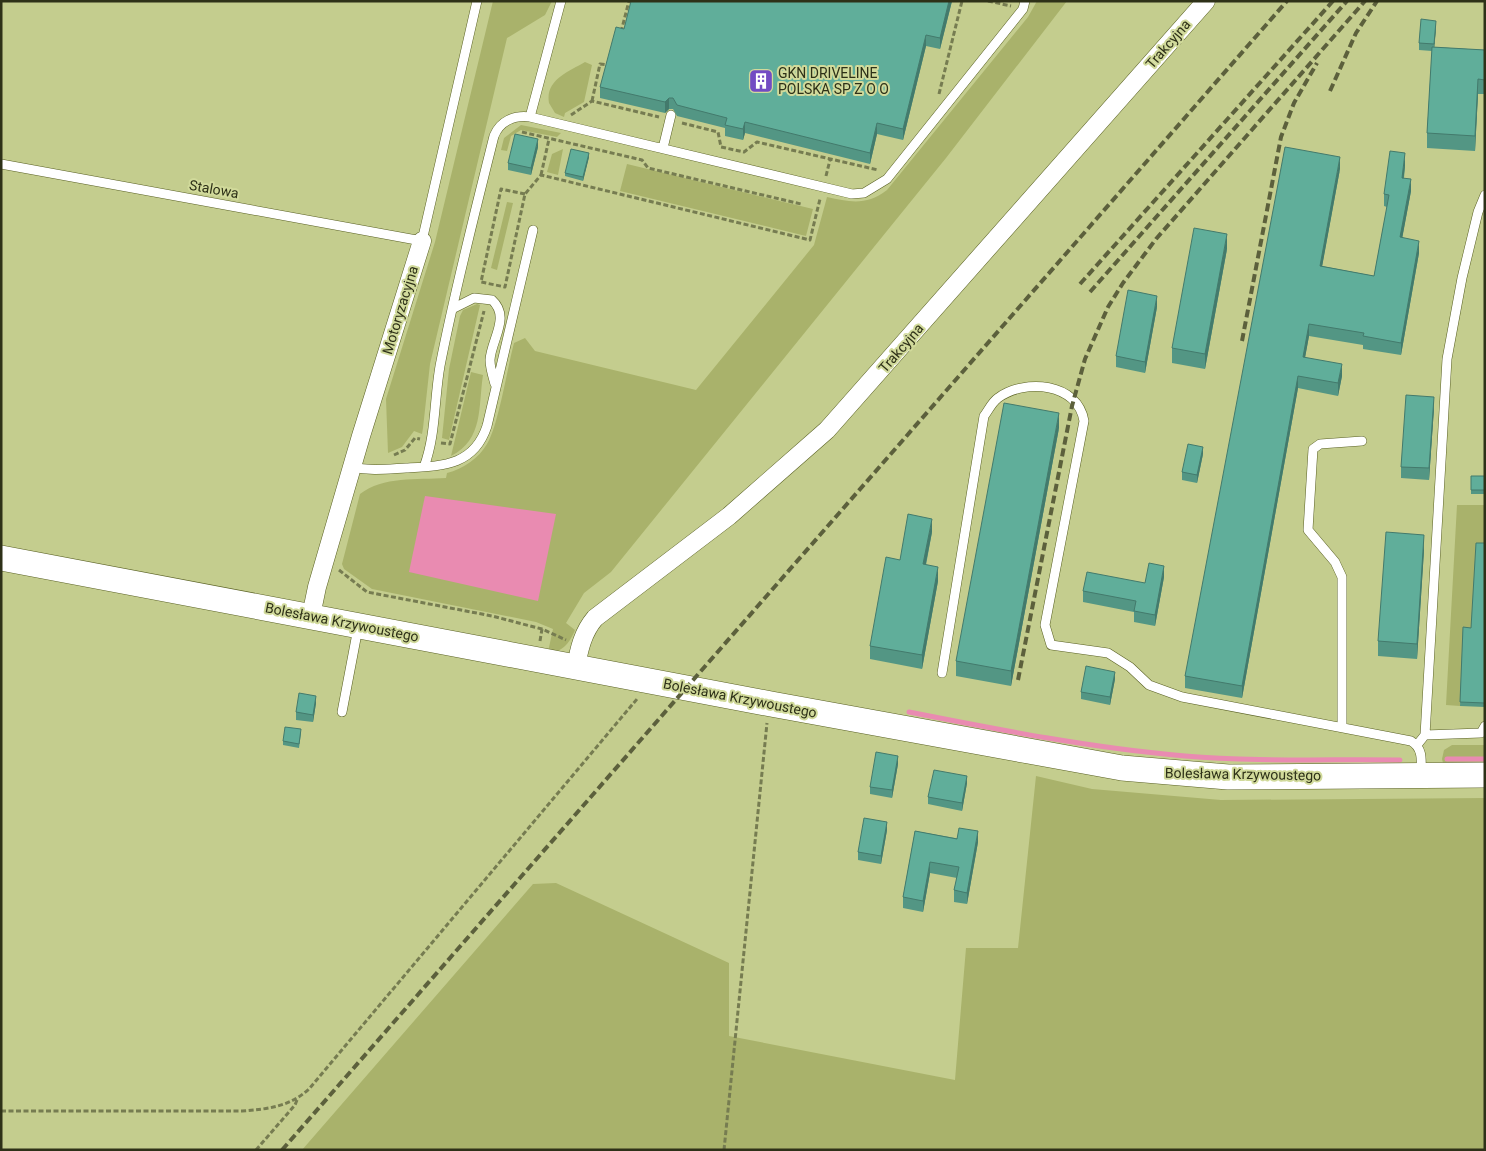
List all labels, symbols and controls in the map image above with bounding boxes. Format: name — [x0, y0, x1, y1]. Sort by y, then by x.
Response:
street label: Trakcyjna — [1142, 16, 1194, 72]
place label: GKN DRIVELINE POLSKA SP Z O O — [778, 65, 889, 97]
building icon: GKN DRIVELINE POLSKA SP Z O O — [748, 68, 774, 94]
street label: Stalowa — [188, 177, 240, 201]
street label: Motoryzacyjna — [379, 264, 421, 356]
street label: Trakcyjna — [875, 320, 927, 376]
street label: Bolesława Krzywoustego — [264, 599, 420, 645]
street label: Bolesława Krzywoustego — [662, 675, 818, 721]
street label: Bolesława Krzywoustego — [1165, 765, 1321, 783]

